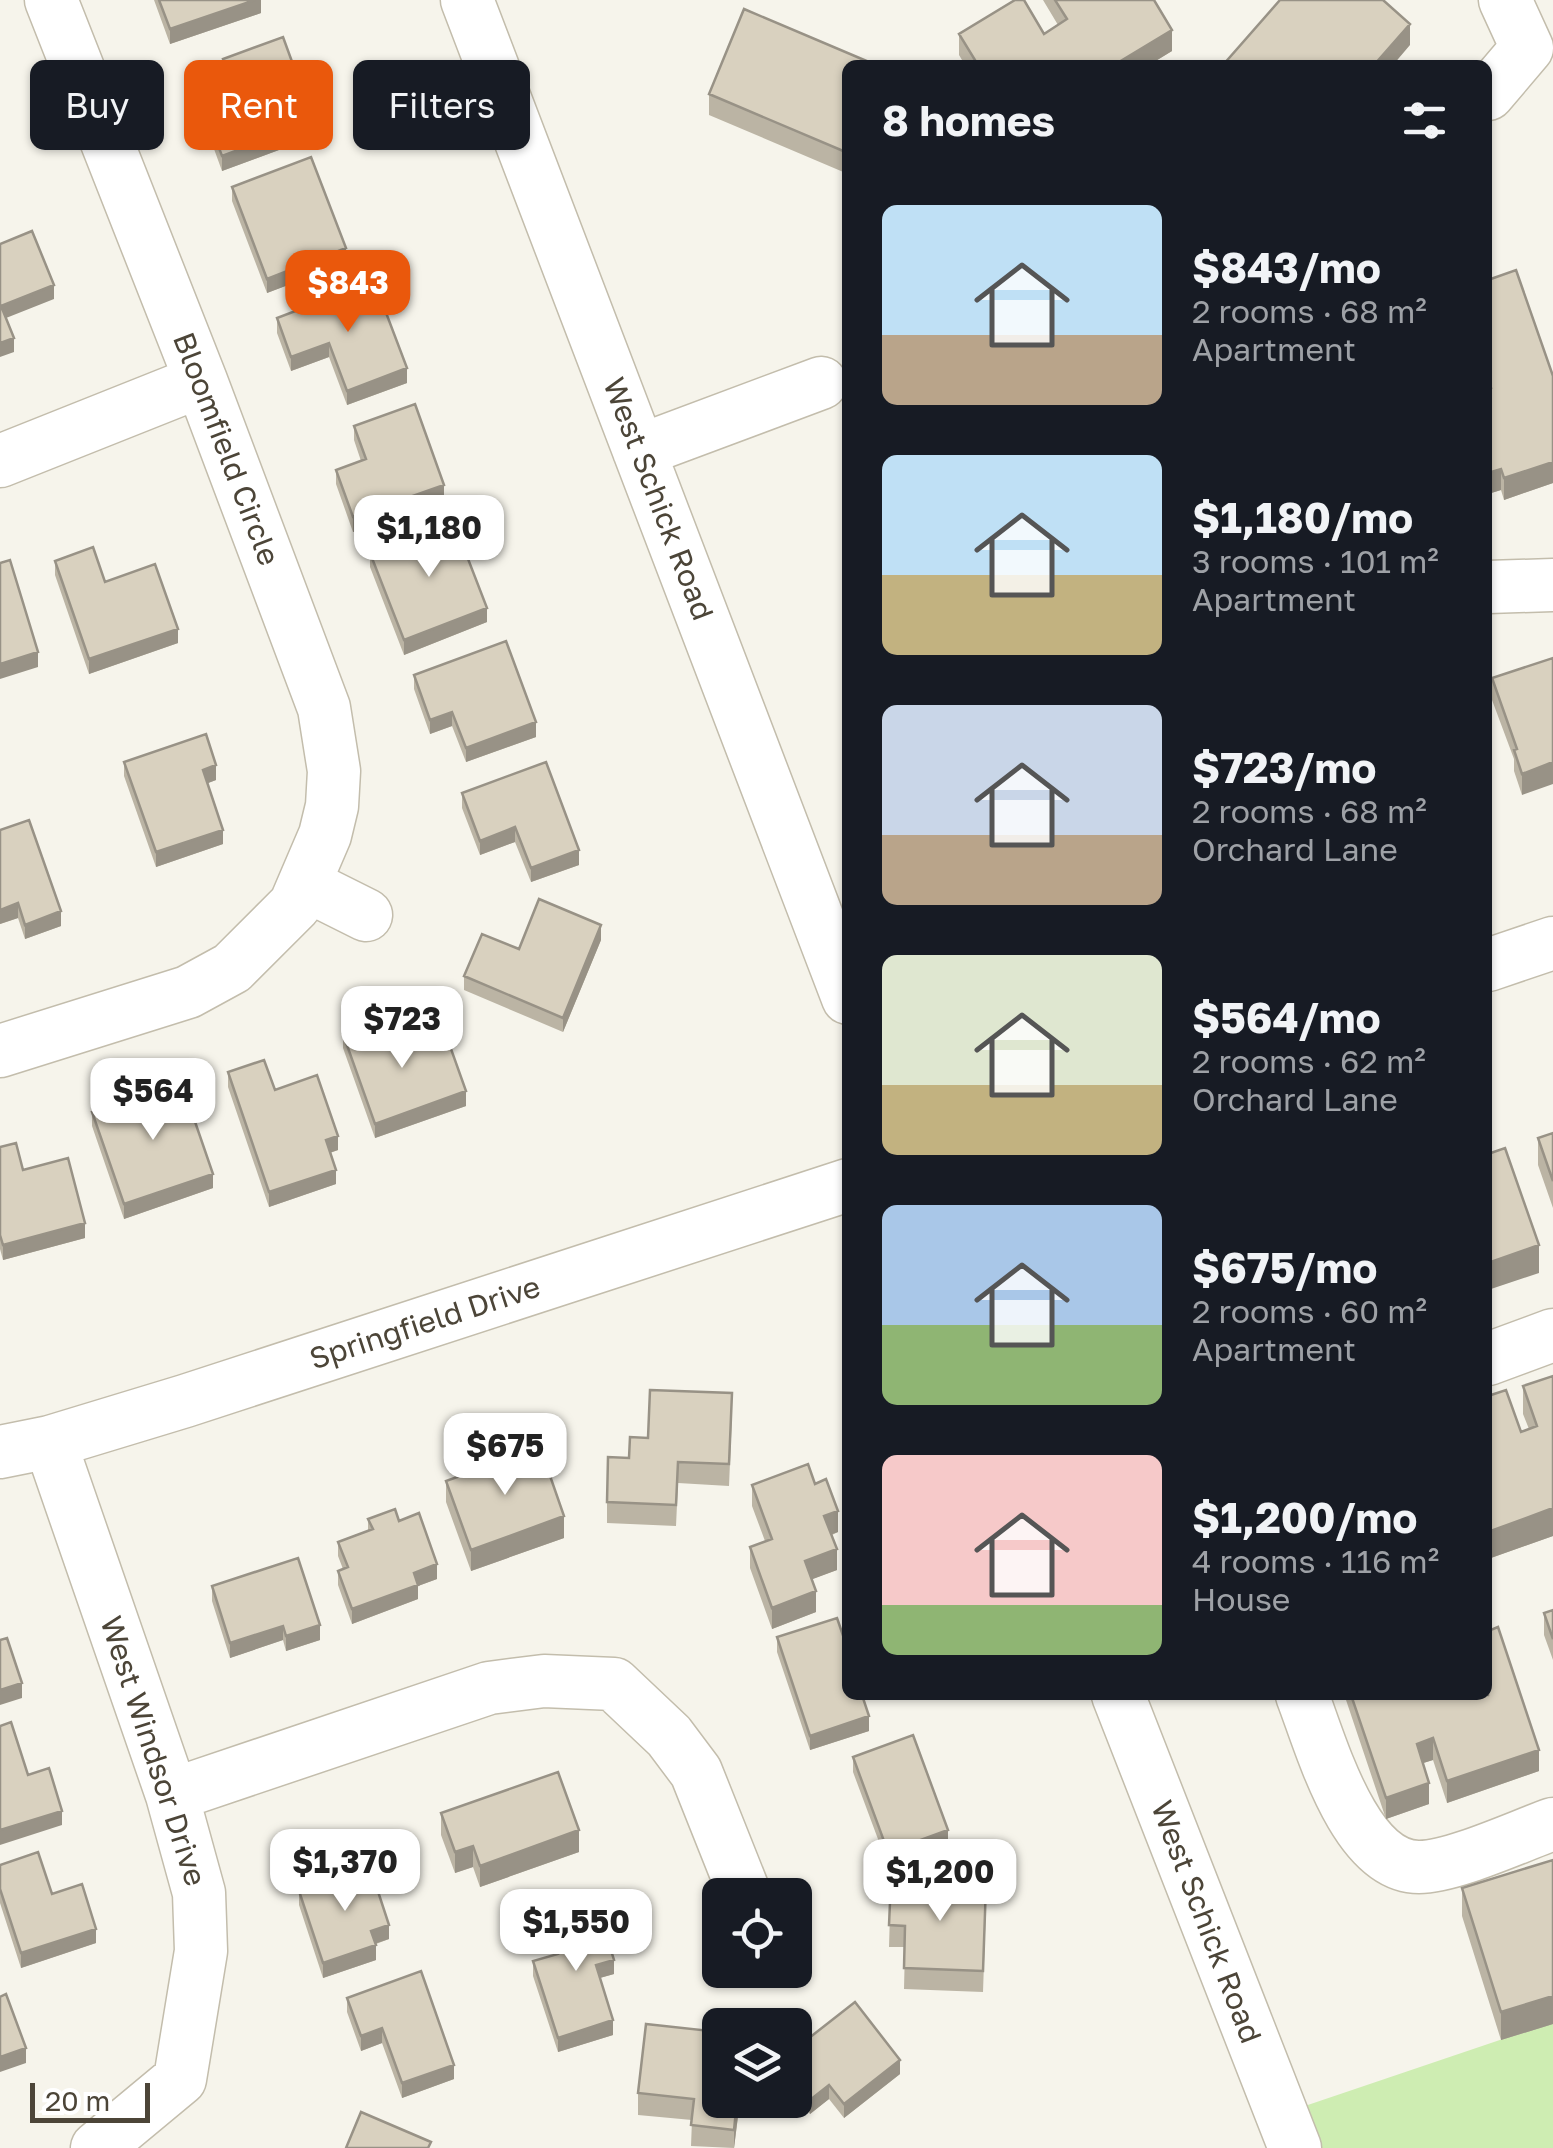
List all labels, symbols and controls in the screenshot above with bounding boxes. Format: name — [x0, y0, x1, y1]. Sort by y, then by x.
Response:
chip: Buy — [30, 60, 164, 150]
chip: Rent — [184, 60, 333, 150]
chip: Filters — [353, 60, 530, 150]
icon: filters — [1397, 93, 1452, 148]
text: 8 homes — [882, 95, 1055, 145]
text: $843/mo — [1192, 242, 1381, 292]
icon: home — [962, 245, 1082, 365]
pin: $843 — [289, 250, 407, 335]
text: $843 — [307, 263, 389, 301]
text: 2 rooms · 68 m² — [1192, 292, 1427, 330]
street label: Bloomfield Circle — [166, 327, 288, 570]
text: Apartment — [1192, 330, 1356, 368]
street label: West Schick Road — [596, 372, 722, 625]
text: $1,180/mo — [1192, 492, 1413, 542]
pin: $1,180 — [348, 495, 510, 580]
icon: home — [962, 495, 1082, 615]
text: $1,180 — [376, 508, 482, 546]
text: 3 rooms · 101 m² — [1192, 542, 1439, 580]
text: Apartment — [1192, 580, 1356, 618]
text: $723/mo — [1192, 742, 1376, 792]
icon: home — [962, 745, 1082, 865]
text: 2 rooms · 68 m² — [1192, 792, 1427, 830]
text: Orchard Lane — [1192, 830, 1398, 868]
pin: $723 — [343, 986, 461, 1071]
text: $564/mo — [1192, 992, 1381, 1042]
icon: home — [962, 995, 1082, 1115]
text: $723 — [363, 999, 441, 1037]
text: 2 rooms · 62 m² — [1192, 1042, 1426, 1080]
pin: $564 — [94, 1058, 212, 1143]
text: $564 — [112, 1071, 194, 1109]
text: Orchard Lane — [1192, 1080, 1398, 1118]
text: $675/mo — [1192, 1242, 1377, 1292]
icon: home — [962, 1245, 1082, 1365]
street label: Springfield Drive — [305, 1268, 545, 1376]
text: 2 rooms · 60 m² — [1192, 1292, 1427, 1330]
text: Apartment — [1192, 1330, 1356, 1368]
pin: $675 — [446, 1413, 564, 1498]
text: $675 — [466, 1426, 544, 1464]
text: $1,200/mo — [1192, 1492, 1418, 1542]
icon: home — [962, 1495, 1082, 1615]
text: 4 rooms · 116 m² — [1192, 1542, 1439, 1580]
text: House — [1192, 1580, 1290, 1618]
street label: West Windsor Drive — [93, 1611, 215, 1890]
street label: West Schick Road — [1144, 1795, 1270, 2048]
pin: $1,370 — [264, 1829, 426, 1914]
pin: $1,200 — [859, 1839, 1021, 1924]
text: $1,370 — [292, 1842, 398, 1880]
text: $1,200 — [885, 1852, 995, 1890]
map controls — [702, 1878, 812, 2118]
button: locate — [702, 1878, 812, 1988]
pin: $1,550 — [495, 1889, 657, 1974]
text: $1,550 — [522, 1902, 630, 1940]
button: layers — [702, 2008, 812, 2118]
scale bar — [30, 2078, 150, 2122]
text: 20 m — [45, 2084, 110, 2117]

